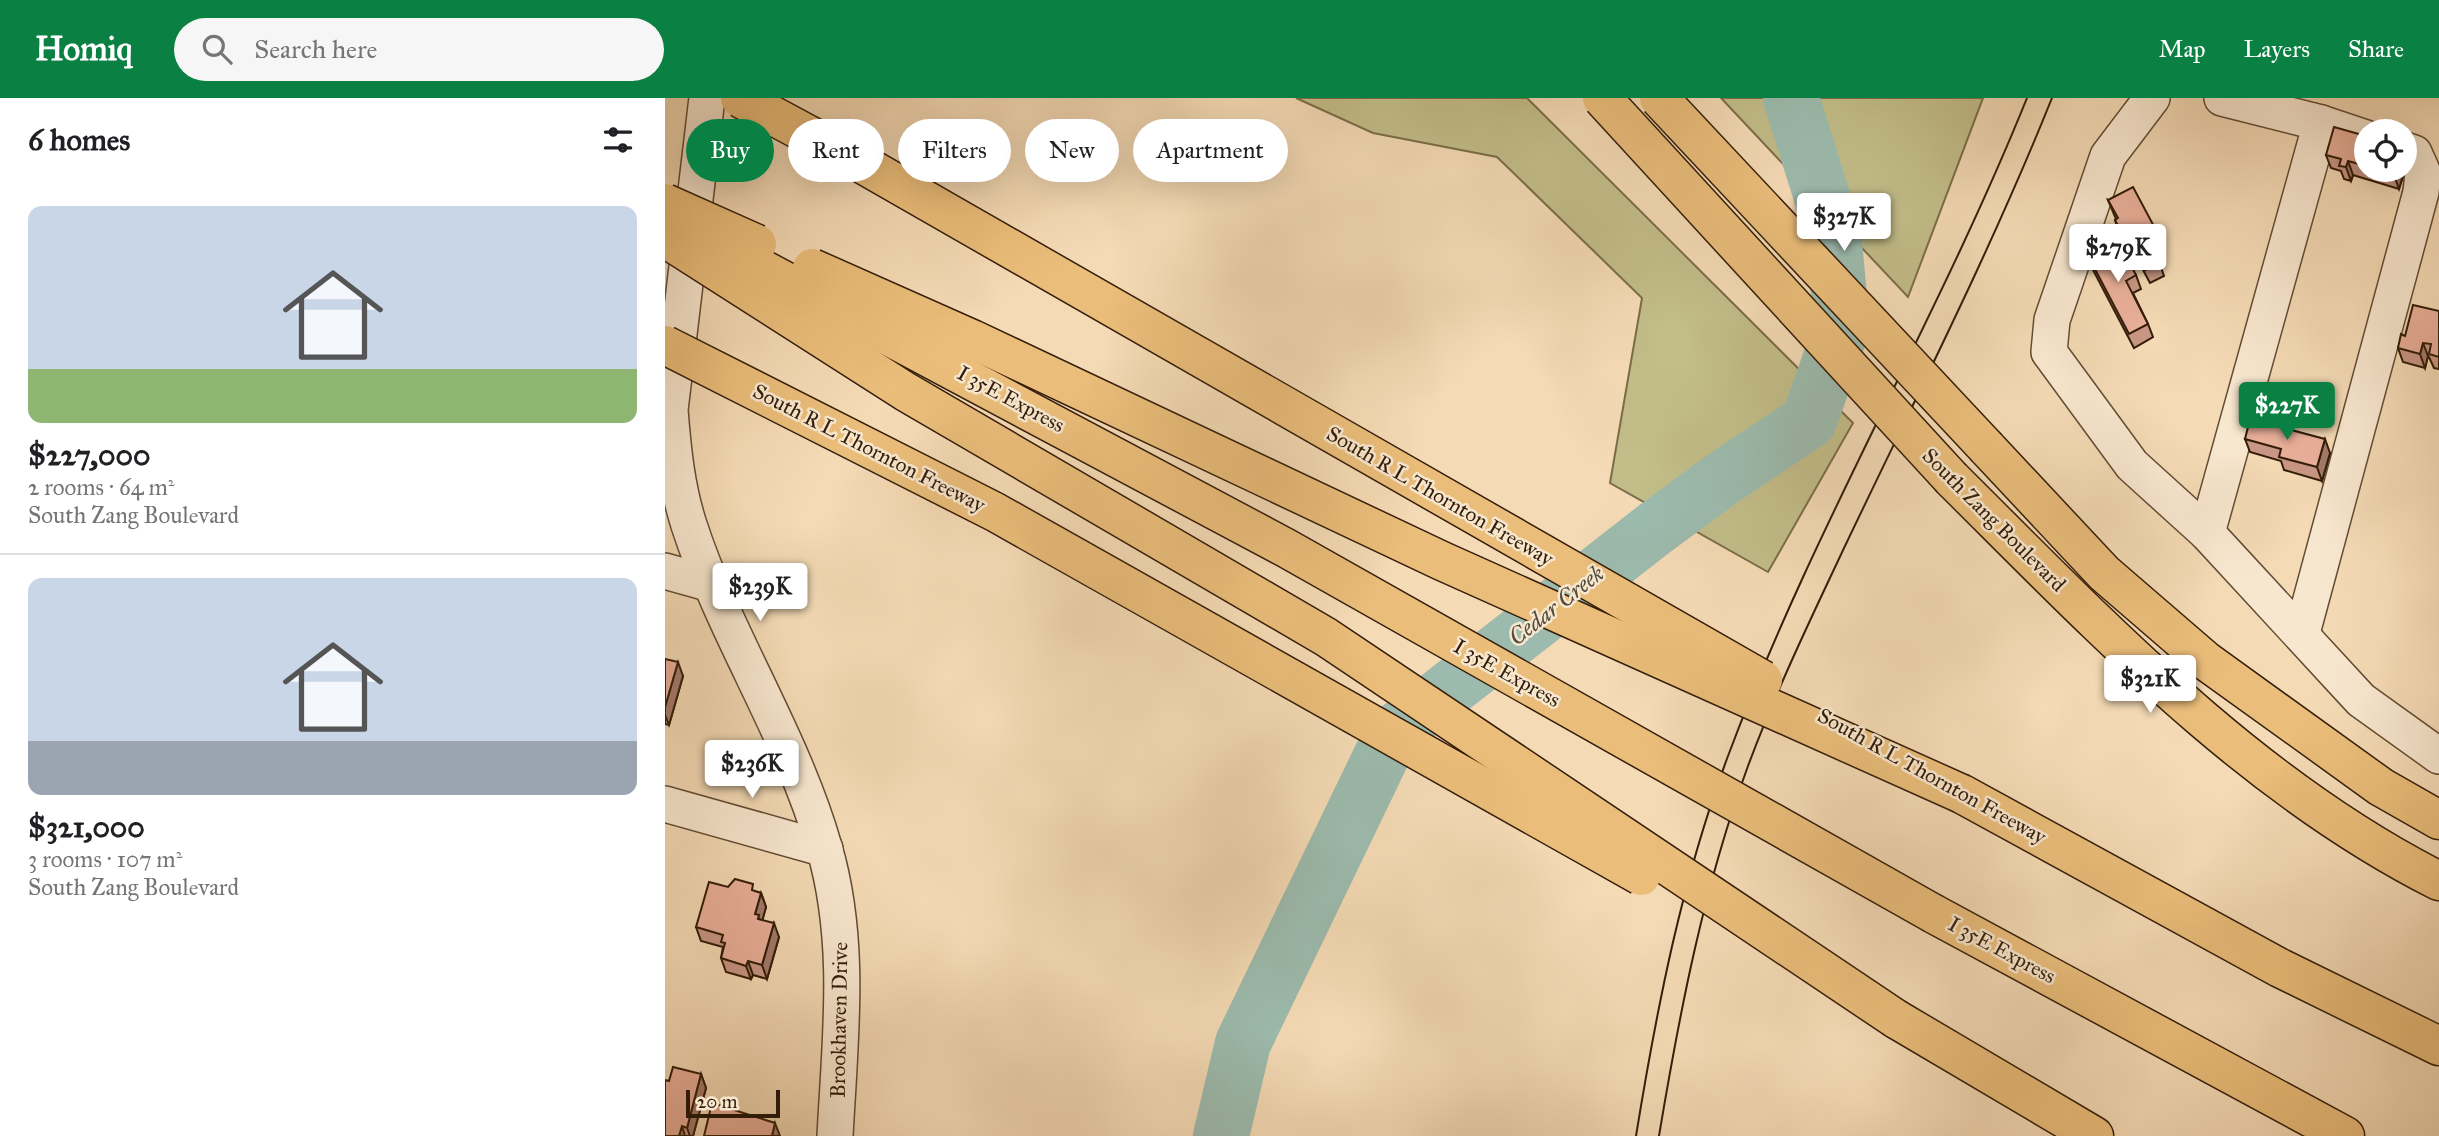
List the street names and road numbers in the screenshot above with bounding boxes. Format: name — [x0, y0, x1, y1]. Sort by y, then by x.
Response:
street label: I 35E Express — [953, 360, 1069, 438]
street label: South R L Thornton Freeway — [748, 378, 991, 519]
street label: South R L Thornton Freeway — [1322, 420, 1559, 572]
street label: South Zang Boulevard — [1917, 443, 2072, 598]
street label: I 35E Express — [1449, 633, 1565, 713]
street label: South R L Thornton Freeway — [1813, 702, 2052, 850]
street label: I 35E Express — [1944, 911, 2060, 989]
street label: Brookhaven Drive — [825, 942, 853, 1098]

